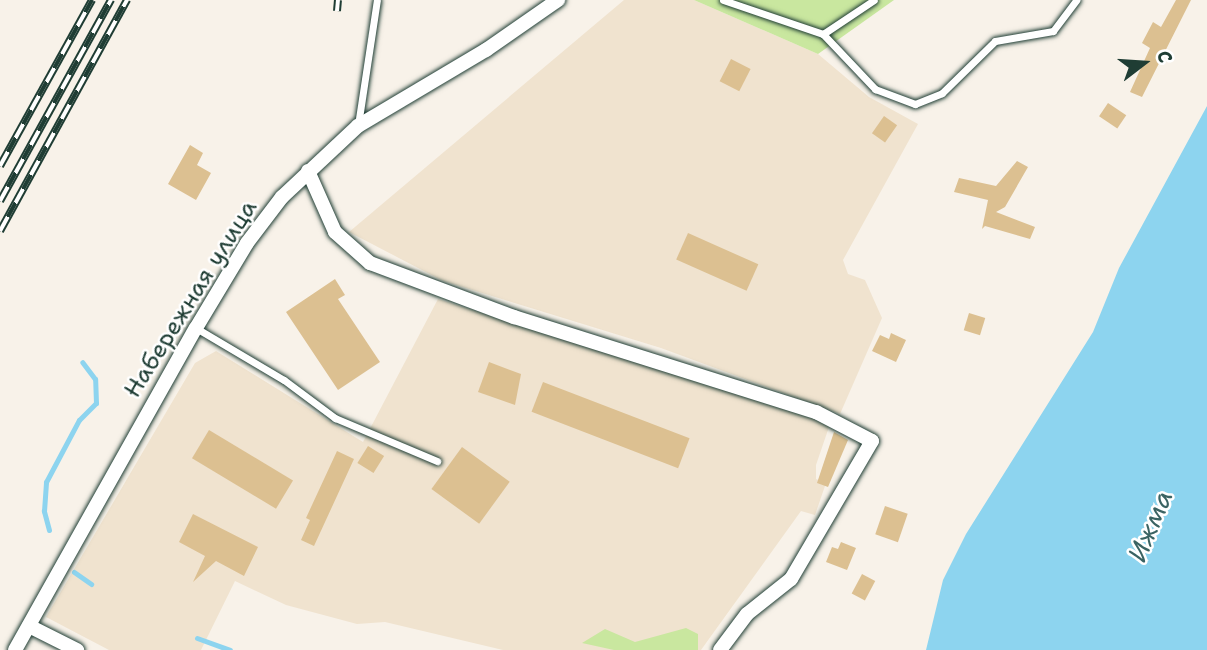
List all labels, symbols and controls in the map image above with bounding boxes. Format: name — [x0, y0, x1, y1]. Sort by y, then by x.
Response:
north arrow — [1109, 28, 1179, 98]
text: С — [1151, 47, 1178, 66]
street label: Набережная улица — [118, 195, 264, 403]
water label: Ижма — [1121, 485, 1179, 567]

